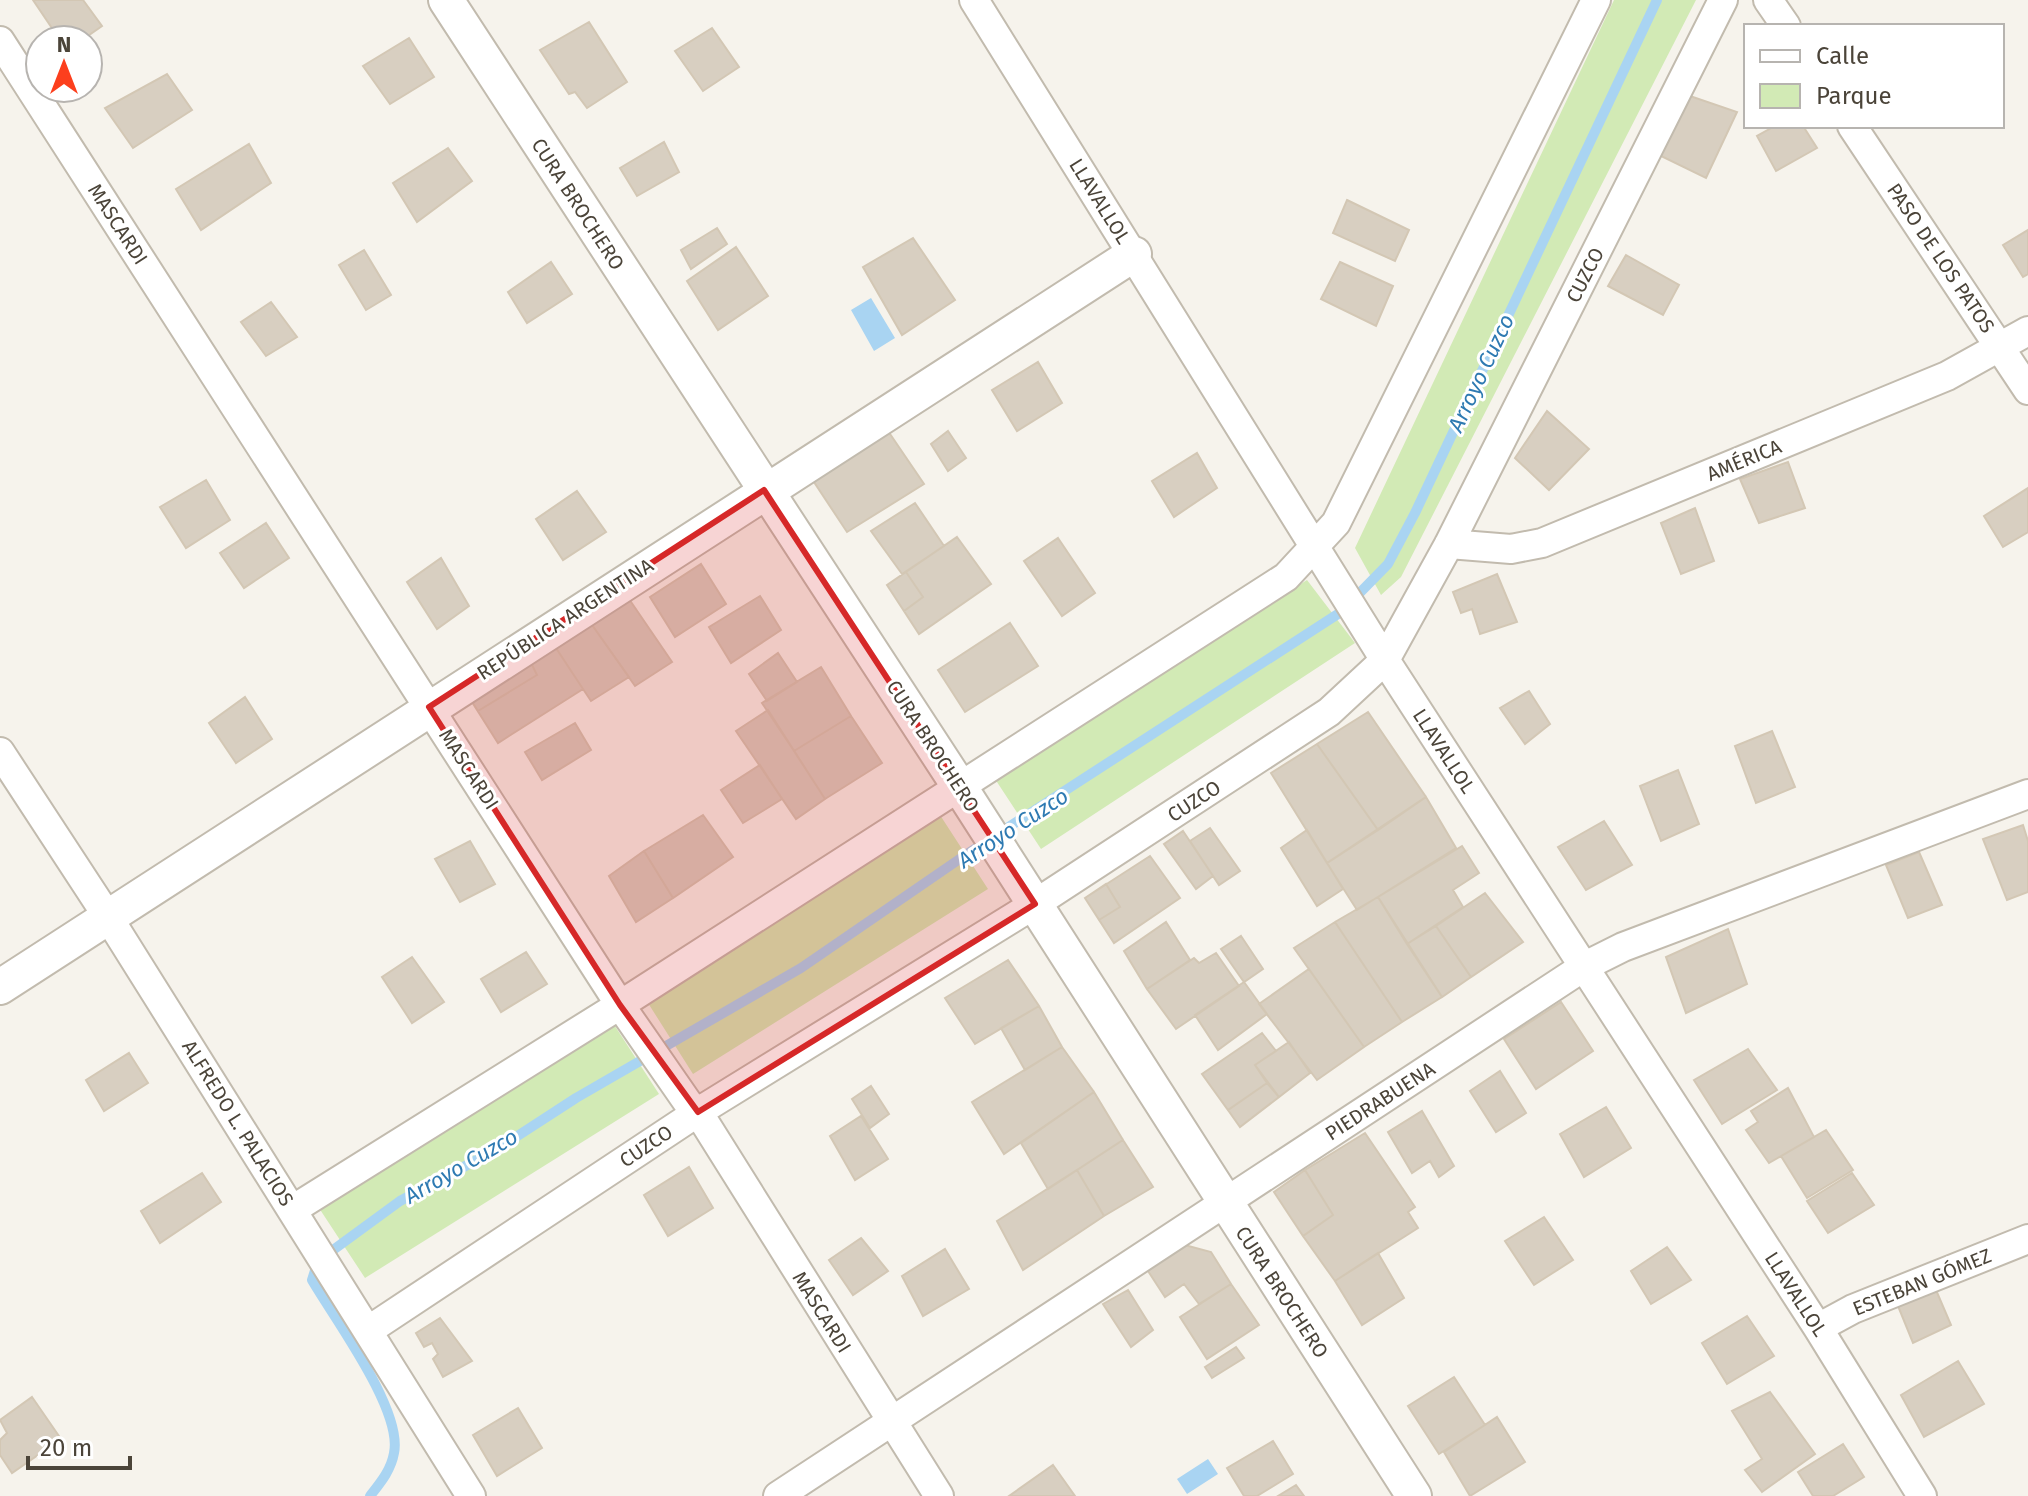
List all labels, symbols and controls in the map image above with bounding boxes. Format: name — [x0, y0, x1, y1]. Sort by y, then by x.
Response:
north arrow — [24, 24, 104, 104]
legend — [1744, 24, 2004, 128]
text: N — [57, 31, 71, 58]
text: Calle — [1816, 42, 1869, 70]
text: Parque — [1816, 82, 1892, 110]
street label: CURA BROCHERO — [526, 134, 630, 274]
street label: LLAVALLOL — [1064, 154, 1136, 248]
street label: MASCARDI — [83, 179, 153, 269]
street label: PASO DE LOS PATOS — [1882, 179, 2000, 337]
street label: CUZCO — [1561, 243, 1609, 307]
water label: Arroyo Cuzco — [1442, 310, 1520, 437]
street label: AMÉRICA — [1703, 434, 1785, 486]
street label: REPÚBLICA ARGENTINA — [472, 553, 658, 685]
street label: CURA BROCHERO — [881, 676, 985, 816]
street label: LLAVALLOL — [1408, 704, 1480, 798]
street label: MASCARDI — [434, 724, 504, 814]
street label: CUZCO — [1163, 775, 1225, 827]
water label: Arroyo Cuzco — [952, 782, 1073, 874]
street label: ALFREDO L. PALACIOS — [177, 1036, 299, 1210]
street label: PIEDRABUENA — [1321, 1056, 1440, 1145]
street label: CUZCO — [615, 1120, 677, 1172]
water label: Arroyo Cuzco — [399, 1123, 523, 1210]
street label: CURA BROCHERO — [1230, 1222, 1334, 1362]
street label: ESTEBAN GÓMEZ — [1849, 1243, 1995, 1321]
street label: LLAVALLOL — [1760, 1247, 1832, 1341]
street label: MASCARDI — [788, 1267, 856, 1357]
scale bar — [28, 1420, 130, 1470]
text: 20 m — [40, 1434, 92, 1462]

